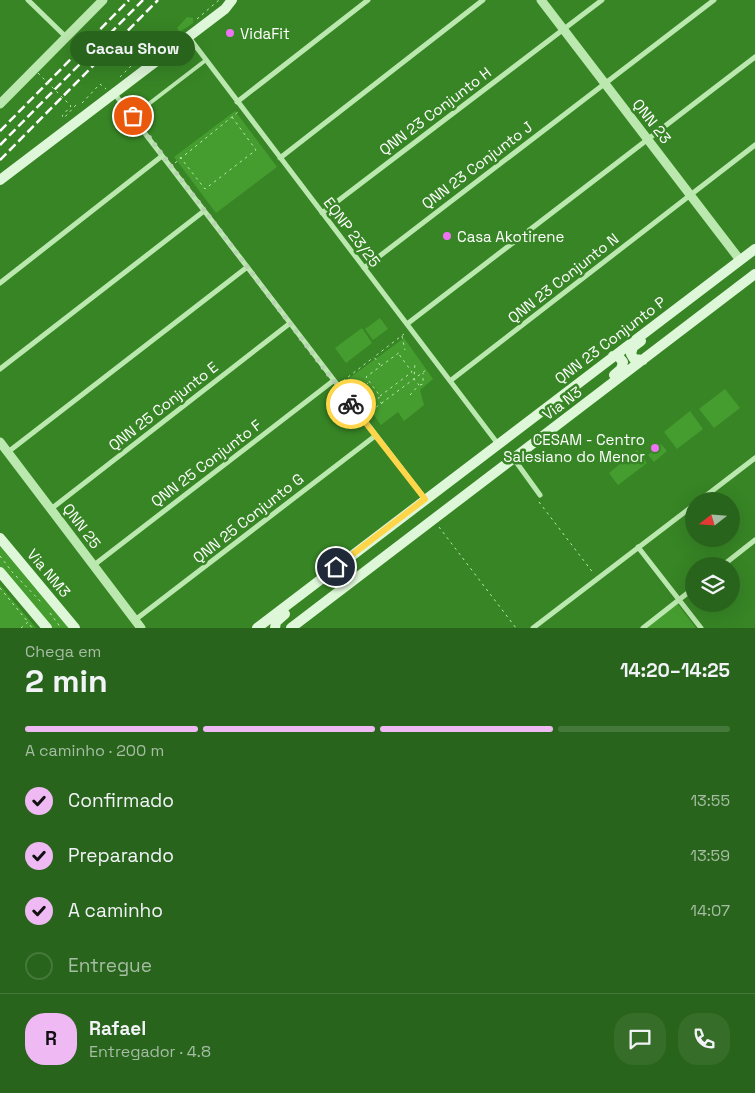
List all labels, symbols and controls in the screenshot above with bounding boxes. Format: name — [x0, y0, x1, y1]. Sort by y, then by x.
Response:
place label: VidaFit — [240, 24, 290, 43]
marker: VidaFit — [224, 27, 236, 39]
callout: Cacau Show — [70, 31, 196, 66]
text: Cacau Show — [86, 38, 179, 59]
street label: QNN 23 Conjunto H — [375, 63, 495, 159]
pin — [112, 95, 154, 137]
street label: QNN 23 — [629, 95, 675, 147]
icon: bag — [119, 102, 147, 130]
street label: QNN 23 Conjunto J — [418, 117, 536, 213]
street label: EQNP 23/25 — [319, 193, 385, 271]
place label: Casa Akotirene — [457, 227, 564, 246]
street label: QNN 23 Conjunto N — [504, 229, 622, 327]
marker: Casa Akotirene — [441, 230, 453, 242]
street label: QNN 23 Conjunto P — [551, 292, 669, 388]
street label: QNN 25 Conjunto E — [104, 357, 222, 455]
courier — [326, 379, 376, 429]
street label: Via N3 — [539, 382, 585, 424]
icon: bike — [337, 390, 365, 418]
street label: QNN 25 Conjunto F — [147, 415, 265, 511]
place label: CESAM - Centro Salesiano do Menor — [503, 430, 645, 466]
marker: CESAM - Centro Salesiano do Menor — [649, 442, 661, 454]
street label: QNN 25 Conjunto G — [189, 469, 307, 567]
north arrow — [685, 492, 740, 548]
map controls — [685, 492, 740, 612]
street label: QNN 25 — [59, 500, 105, 552]
street label: Via NM3 — [23, 545, 75, 601]
pin — [315, 546, 357, 588]
icon: home — [322, 553, 350, 581]
button: layers — [685, 557, 740, 612]
text: Chega em — [25, 641, 101, 662]
text: 14:20–14:25 — [620, 658, 730, 683]
text: 2 min — [25, 661, 108, 701]
text: A caminho · 200 m — [25, 740, 164, 761]
icon: check — [25, 787, 53, 815]
text: Confirmado — [68, 788, 174, 813]
text: 13:55 — [690, 790, 730, 811]
icon: check — [25, 842, 53, 870]
text: Preparando — [68, 843, 174, 868]
text: 13:59 — [690, 845, 730, 866]
icon: check — [25, 897, 53, 925]
text: A caminho — [68, 898, 163, 923]
text: 14:07 — [690, 900, 730, 921]
text: Entregue — [68, 953, 152, 978]
button: chat — [614, 1013, 666, 1065]
button: phone — [678, 1013, 730, 1065]
text: Rafael — [89, 1016, 146, 1041]
text: R — [45, 1026, 57, 1051]
text: Entregador · 4.8 — [89, 1041, 211, 1062]

